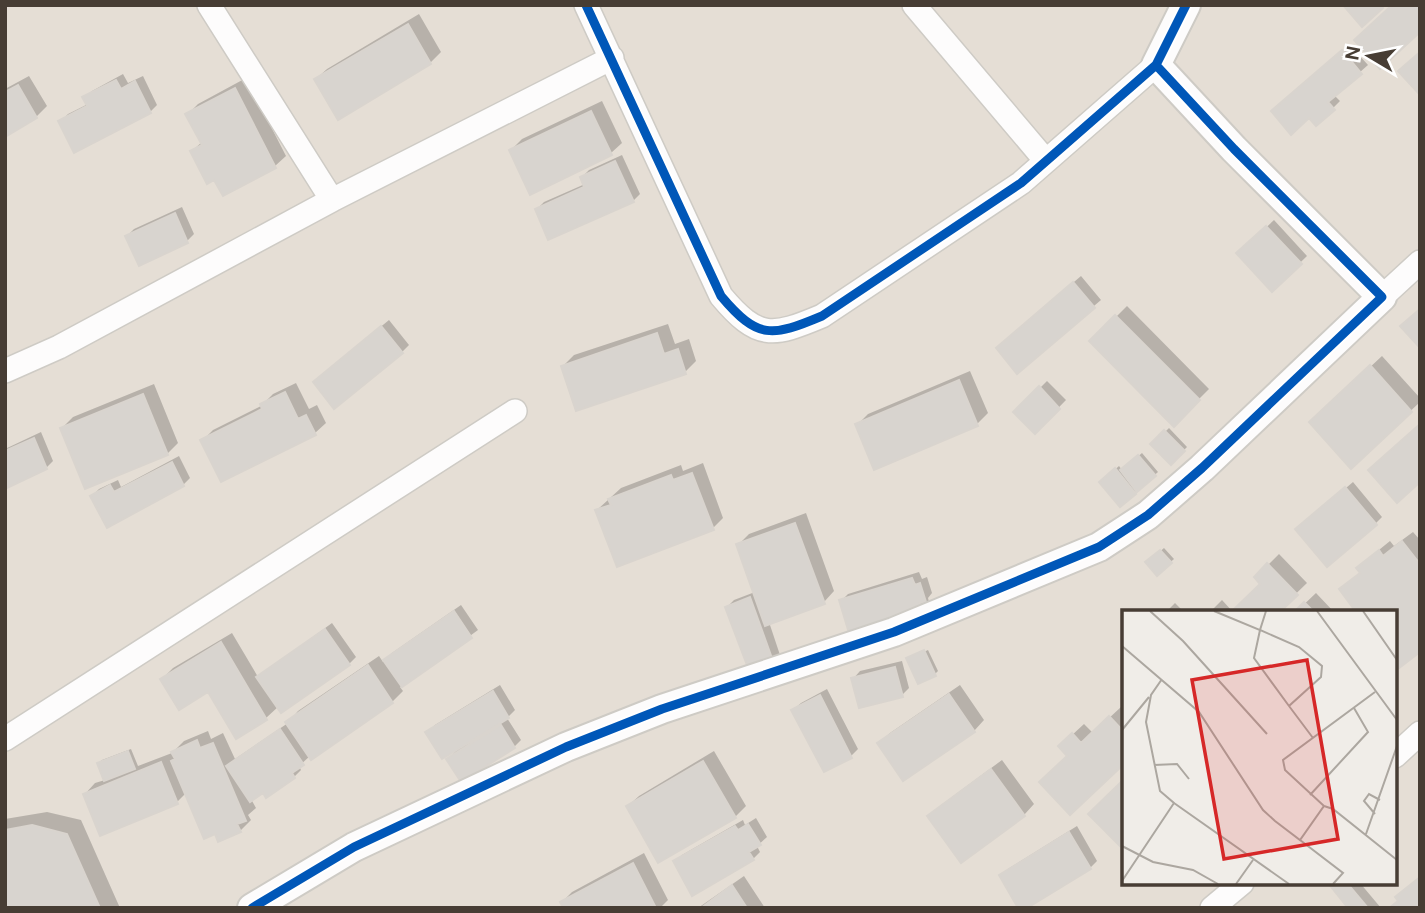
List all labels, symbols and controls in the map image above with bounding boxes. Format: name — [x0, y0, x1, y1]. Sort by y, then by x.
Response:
north arrow — [1334, 21, 1404, 91]
text: N — [1339, 44, 1366, 62]
inset map — [1122, 610, 1397, 885]

